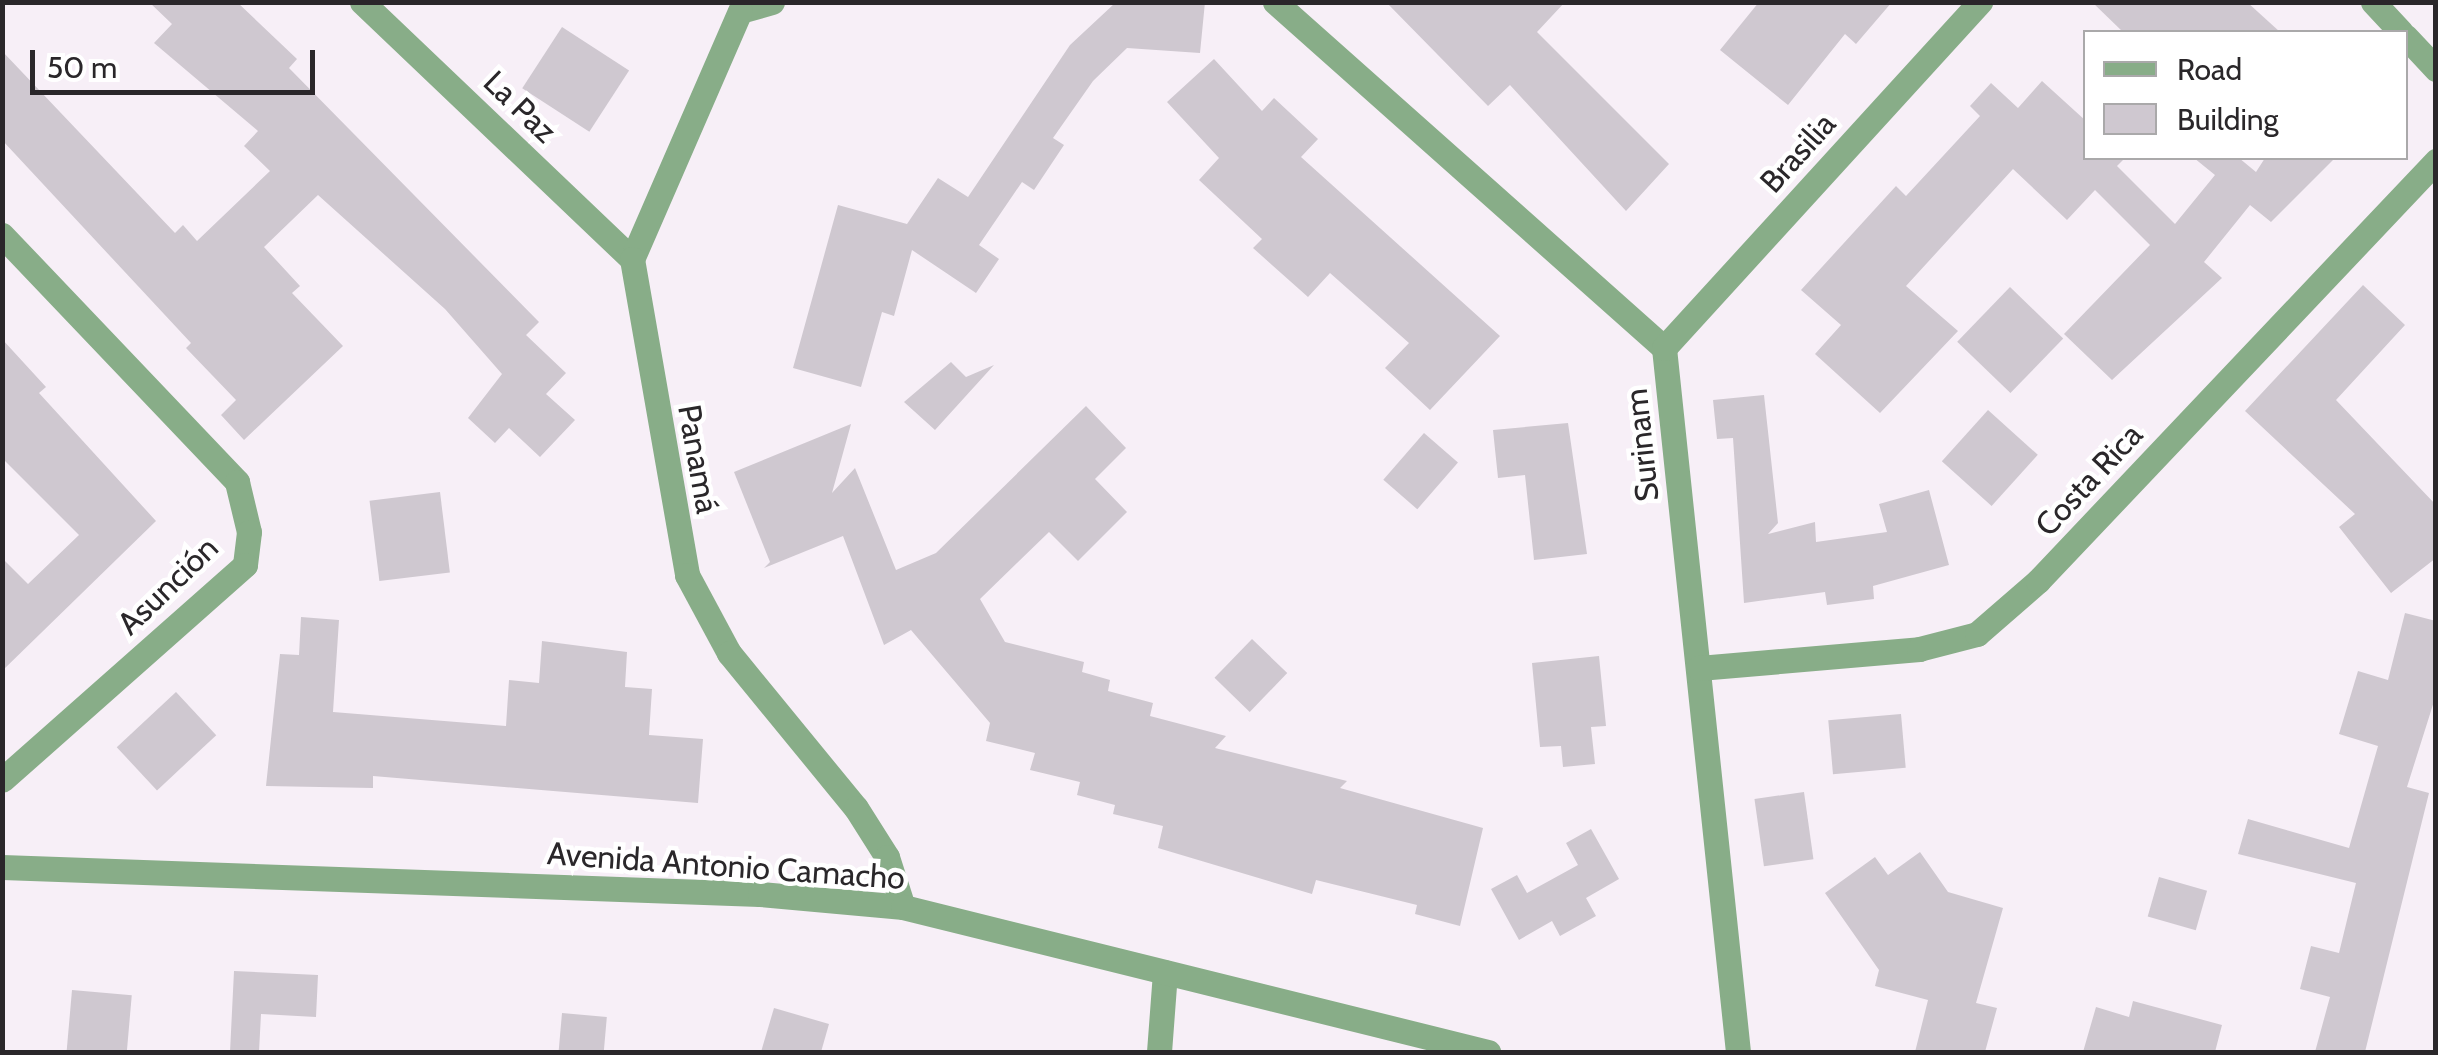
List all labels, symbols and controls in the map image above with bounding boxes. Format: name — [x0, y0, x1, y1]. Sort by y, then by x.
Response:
scale bar — [35, 30, 320, 92]
legend — [2083, 30, 2408, 160]
text: 50 m — [47, 49, 117, 86]
text: Road — [2177, 51, 2242, 88]
street label: La Paz — [475, 63, 565, 151]
text: Building — [2177, 101, 2279, 138]
street label: Brasilia — [1752, 105, 1844, 201]
street label: Surinam — [1617, 387, 1667, 503]
street label: Panamá — [670, 402, 726, 516]
street label: Costa Rica — [2027, 416, 2151, 544]
street label: Asunción — [110, 529, 226, 643]
street label: Avenida Antonio Camacho — [546, 834, 906, 898]

